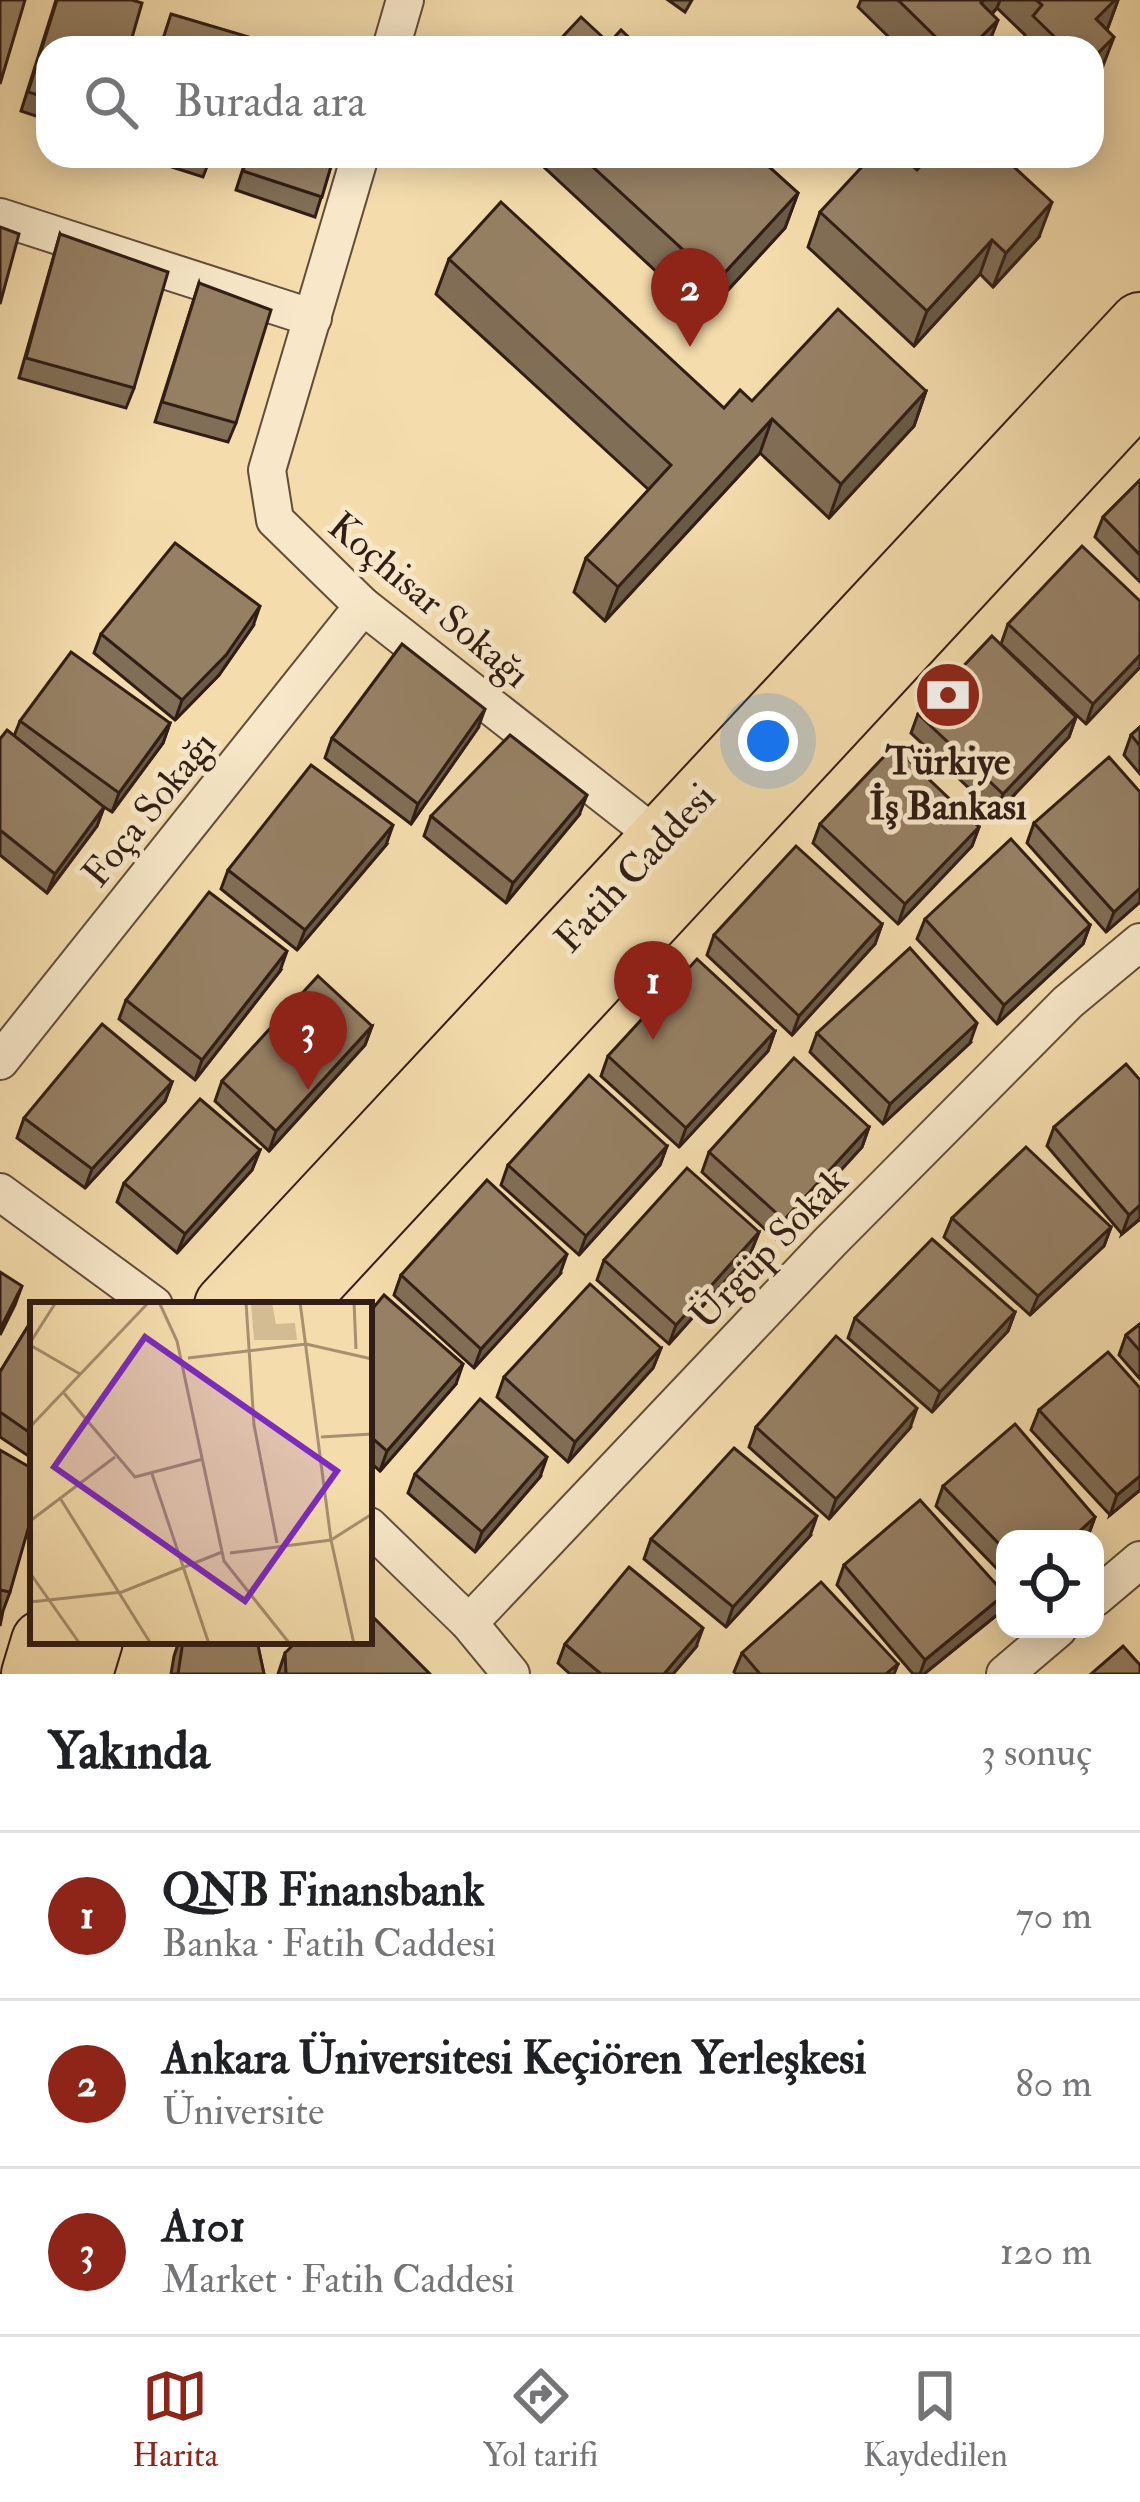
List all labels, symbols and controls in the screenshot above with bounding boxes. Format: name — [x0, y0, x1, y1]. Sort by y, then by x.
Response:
search box — [36, 36, 1104, 168]
icon: search — [78, 69, 144, 135]
text: Burada ara — [174, 74, 366, 130]
pin: 2 — [651, 248, 729, 347]
street label: Koçhisar Sokağı — [318, 502, 540, 699]
bank icon: Türkiye İş Bankası — [913, 660, 983, 730]
your location — [738, 711, 798, 771]
street label: Foça Sokağı — [71, 721, 227, 897]
place label: Türkiye İş Bankası — [869, 737, 1027, 831]
street label: Fatih Caddesi — [544, 773, 726, 963]
pin: 1 — [614, 941, 692, 1040]
pin: 3 — [269, 991, 347, 1090]
street label: Ürgüp Sokak — [680, 1156, 859, 1340]
inset map — [30, 1302, 372, 1644]
map controls — [996, 1530, 1104, 1638]
button: locate — [996, 1530, 1104, 1638]
text: Yakında — [48, 1720, 210, 1784]
text: 3 sonuç — [981, 1728, 1092, 1777]
text: QNB Finansbank — [162, 1863, 485, 1919]
text: 1 — [80, 1891, 94, 1940]
text: 70 m — [1016, 1891, 1092, 1940]
text: Banka · Fatih Caddesi — [162, 1919, 496, 1968]
text: Ankara Üniversitesi Keçiören Yerleşkesi — [162, 2031, 867, 2087]
text: 2 — [77, 2059, 97, 2108]
text: 80 m — [1015, 2059, 1092, 2108]
text: Üniversite — [162, 2087, 324, 2136]
text: A101 — [162, 2199, 245, 2255]
text: 3 — [80, 2227, 94, 2276]
text: 120 m — [1000, 2227, 1092, 2276]
text: Market · Fatih Caddesi — [162, 2255, 515, 2304]
tab: Harita — [132, 2363, 218, 2476]
tab: Yol tarifi — [483, 2363, 598, 2476]
tab: Kaydedilen — [863, 2363, 1008, 2476]

